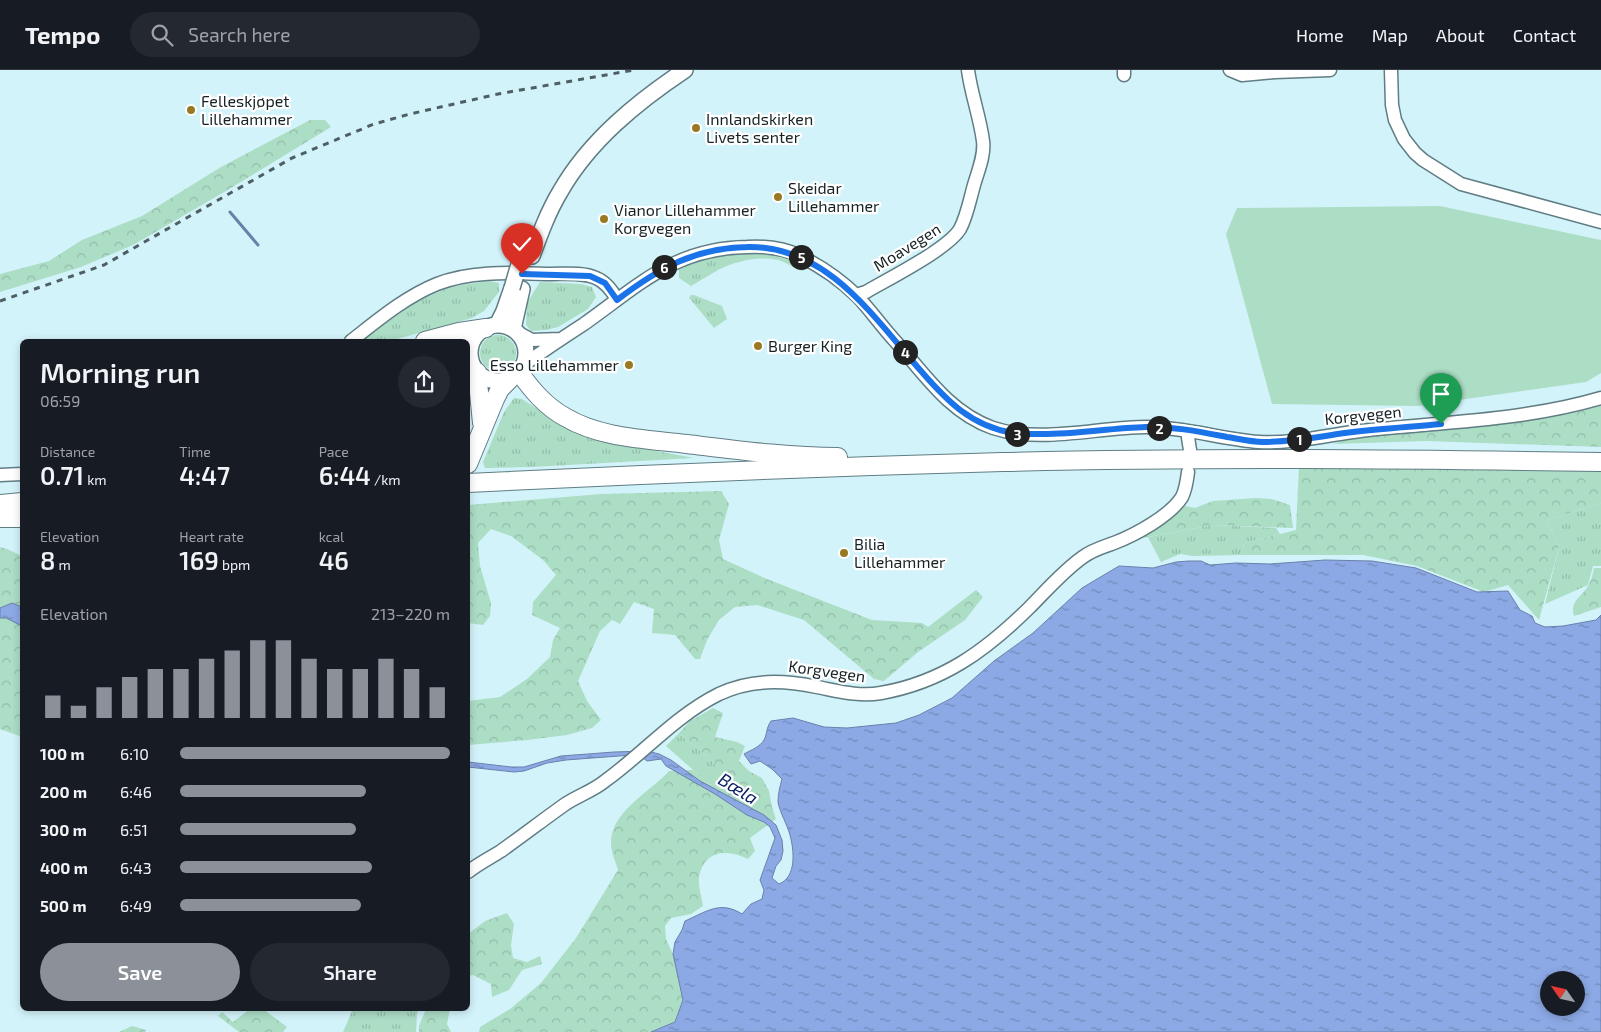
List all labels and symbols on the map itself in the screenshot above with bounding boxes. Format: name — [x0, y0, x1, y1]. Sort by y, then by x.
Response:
place label: Felleskjøpet Lillehammer — [201, 91, 293, 128]
marker: Felleskjøpet Lillehammer — [185, 104, 197, 116]
place label: Innlandskirken Livets senter — [706, 109, 813, 146]
marker: Innlandskirken Livets senter — [690, 122, 702, 134]
place label: Skeidar Lillehammer — [788, 178, 880, 215]
marker: Skeidar Lillehammer — [772, 191, 784, 203]
place label: Vianor Lillehammer Korgvegen — [614, 200, 757, 237]
marker: Vianor Lillehammer Korgvegen — [598, 213, 610, 225]
street label: Moavegen — [870, 218, 944, 275]
pin — [501, 223, 543, 274]
pin: 5 — [788, 244, 814, 270]
pin: 6 — [652, 254, 676, 280]
place label: Burger King — [768, 336, 852, 355]
marker: Burger King — [752, 340, 764, 352]
pin: 4 — [892, 340, 918, 364]
place label: Esso Lillehammer — [490, 355, 620, 374]
marker: Esso Lillehammer — [623, 359, 635, 371]
pin — [1420, 373, 1462, 424]
street label: Korgvegen — [1323, 401, 1402, 428]
pin: 2 — [1146, 416, 1172, 440]
pin: 3 — [1004, 422, 1030, 446]
pin: 1 — [1286, 426, 1312, 452]
place label: Bilia Lillehammer — [854, 534, 946, 571]
marker: Bilia Lillehammer — [838, 547, 850, 559]
street label: Korgvegen — [787, 656, 867, 685]
water label: Bæla — [715, 768, 762, 809]
north arrow — [1540, 971, 1585, 1016]

